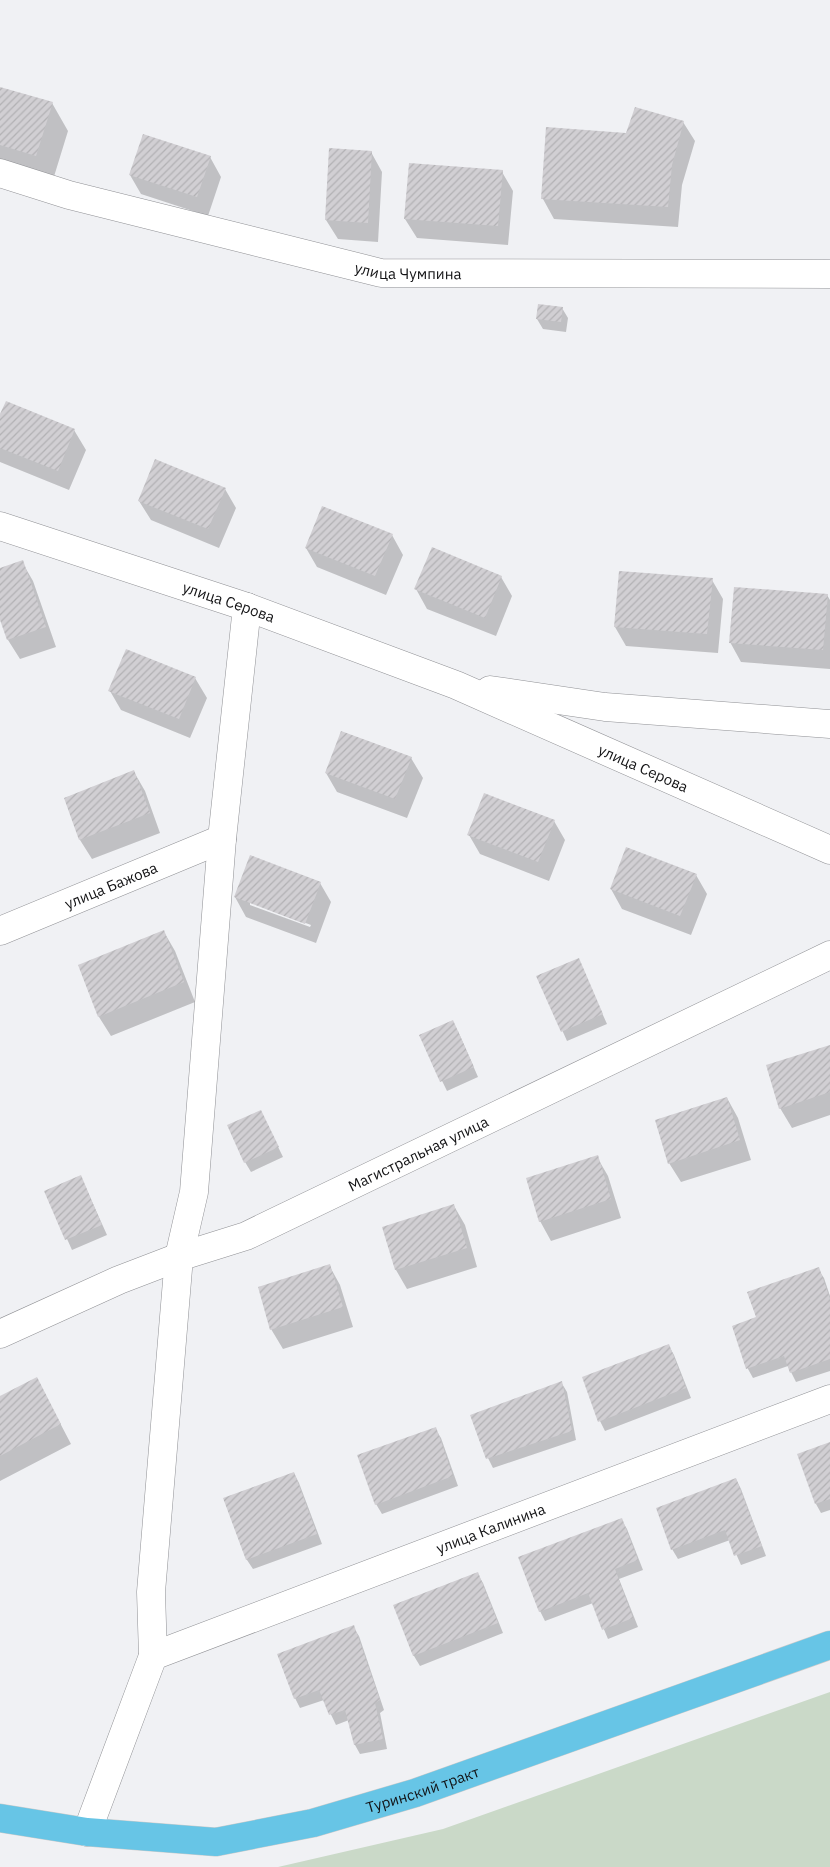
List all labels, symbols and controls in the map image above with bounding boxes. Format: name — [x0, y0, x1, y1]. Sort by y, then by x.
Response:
street label: улица Чумпина — [353, 257, 462, 283]
street label: улица Серова — [180, 577, 278, 626]
street label: улица Серова — [596, 740, 691, 796]
street label: улица Бажова — [62, 857, 160, 913]
street label: Магистральная улица — [345, 1111, 491, 1195]
street label: улица Калинина — [433, 1499, 548, 1557]
street label: Туринский тракт — [364, 1761, 482, 1816]

